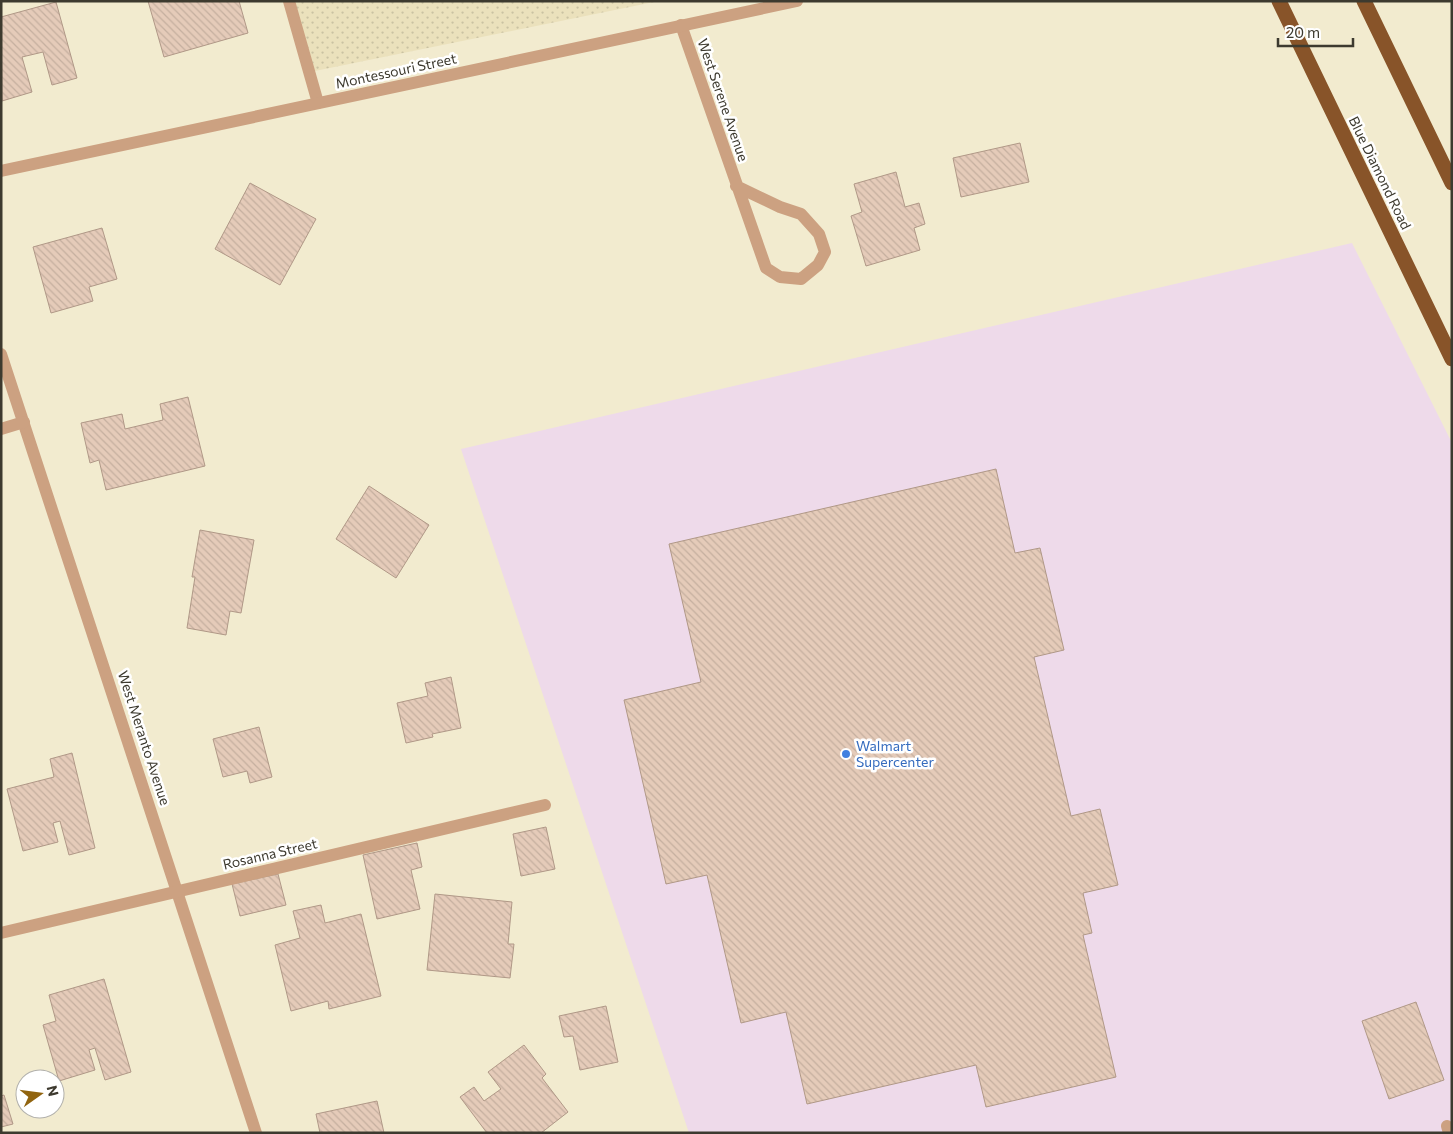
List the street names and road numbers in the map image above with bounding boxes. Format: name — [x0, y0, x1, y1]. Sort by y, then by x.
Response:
street label: West Serene Avenue — [695, 36, 752, 163]
street label: Montessouri Street — [334, 49, 458, 92]
street label: Blue Diamond Road — [1346, 113, 1415, 232]
street label: West Meranto Avenue — [115, 668, 174, 807]
street label: Rosanna Street — [221, 834, 319, 873]

